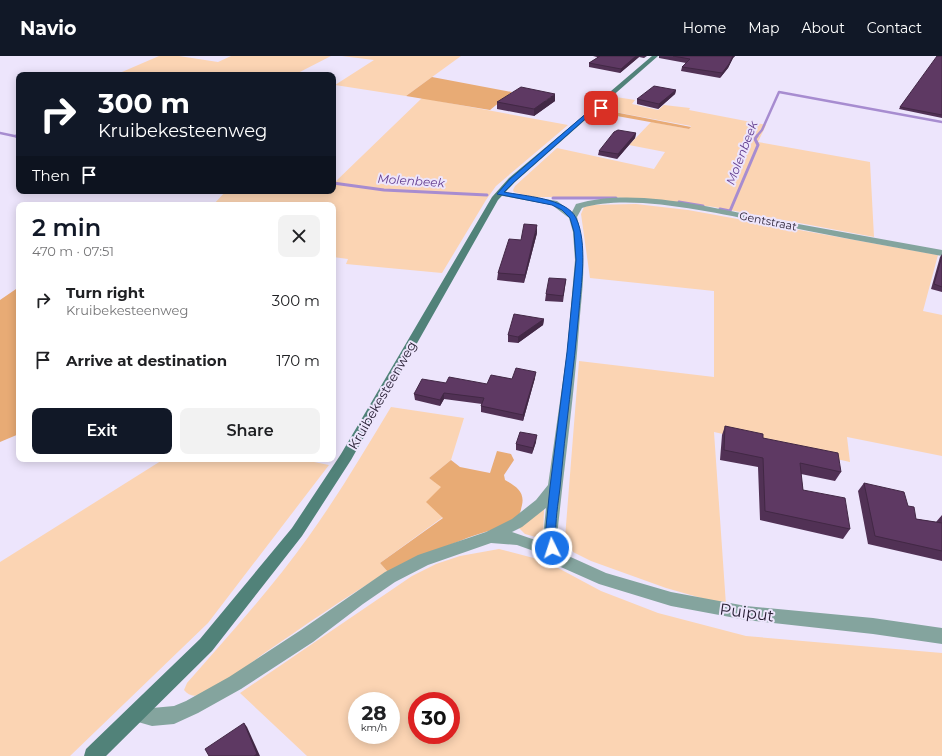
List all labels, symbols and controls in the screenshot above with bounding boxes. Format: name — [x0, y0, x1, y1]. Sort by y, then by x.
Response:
text: Navio — [20, 17, 76, 40]
text: Home — [683, 19, 726, 37]
text: Map — [748, 19, 779, 37]
text: About — [801, 19, 845, 37]
text: Contact — [867, 19, 922, 37]
text: 300 m — [98, 86, 190, 120]
icon: right — [32, 88, 84, 140]
pin — [584, 91, 618, 125]
icon: arrive — [590, 97, 612, 119]
water label: Molenbeek — [722, 118, 761, 187]
text: Kruibekesteenweg — [98, 120, 267, 142]
icon: arrive — [78, 164, 100, 186]
text: Then — [32, 166, 70, 185]
water label: Molenbeek — [377, 171, 446, 190]
street label: Gentstraat — [738, 209, 798, 234]
text: 2 min — [32, 213, 101, 242]
button: close — [278, 215, 320, 257]
text: 470 m · 07:51 — [32, 243, 114, 259]
text: Turn right — [66, 283, 145, 302]
icon: right — [32, 289, 54, 311]
text: 300 m — [272, 291, 320, 310]
text: Kruibekesteenweg — [66, 302, 188, 318]
street label: Kruibekesteenweg — [344, 338, 420, 452]
icon: arrive — [32, 349, 54, 371]
text: Arrive at destination — [66, 351, 227, 370]
text: 170 m — [276, 351, 320, 370]
button: Exit — [32, 408, 172, 454]
button: Share — [180, 408, 320, 454]
position arrow — [531, 527, 573, 569]
street label: Puiput — [719, 599, 776, 626]
speed limit sign: 30 — [408, 692, 460, 744]
text: 28 — [362, 701, 387, 725]
text: km/h — [361, 721, 387, 734]

